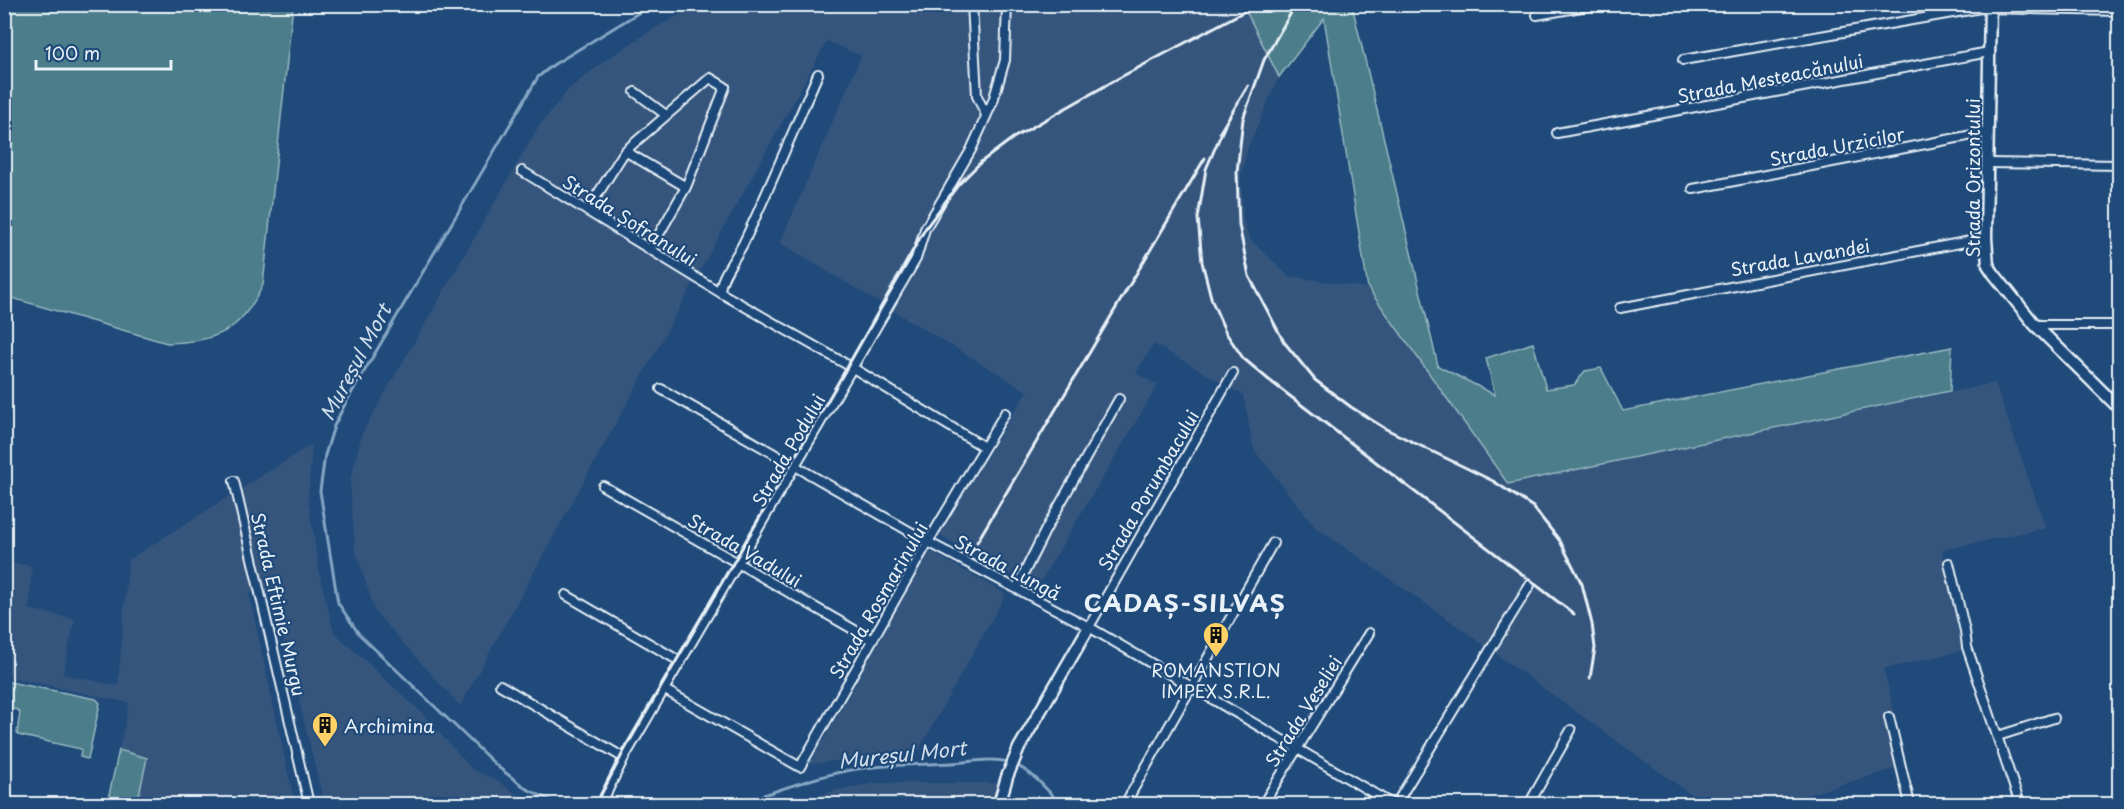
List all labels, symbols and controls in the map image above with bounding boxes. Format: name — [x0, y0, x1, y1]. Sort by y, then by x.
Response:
scale bar — [36, 33, 171, 71]
text: 100 m — [45, 39, 100, 66]
street label: Strada Mesteacănului — [1675, 47, 1865, 109]
street label: Strada Orizontului — [1959, 98, 1986, 258]
street label: Strada Urzicilor — [1767, 120, 1908, 172]
street label: Strada Șofranului — [558, 168, 702, 272]
street label: Strada Lavandei — [1728, 231, 1872, 283]
water label: Mureșul Mort — [312, 296, 400, 426]
street label: Strada Podului — [745, 389, 831, 511]
street label: Strada Porumbacului — [1091, 405, 1205, 575]
street label: Strada Vadului — [683, 506, 807, 594]
street label: Strada Eftimie Murgu — [245, 509, 313, 699]
street label: Strada Rosmarinului — [822, 517, 934, 683]
street label: Strada Lungă — [950, 528, 1067, 607]
district label: CADAȘ-SILVAȘ — [1084, 584, 1286, 620]
building icon: ROMANSTION IMPEX S.R.L. — [1201, 620, 1231, 658]
street label: Strada Veseliei — [1258, 650, 1348, 772]
place label: ROMANSTION IMPEX S.R.L. — [1151, 656, 1281, 704]
building icon: Archimina — [310, 710, 340, 748]
place label: Archimina — [344, 712, 435, 739]
water label: Mureșul Mort — [837, 732, 970, 776]

